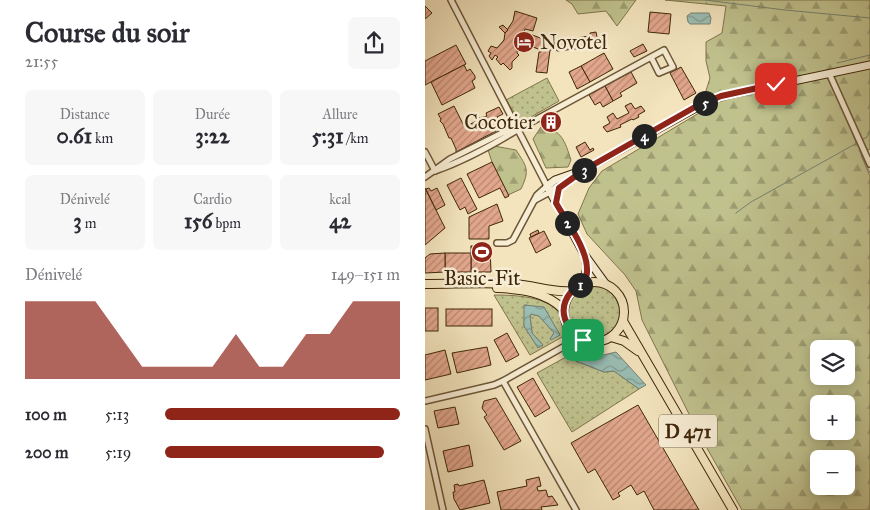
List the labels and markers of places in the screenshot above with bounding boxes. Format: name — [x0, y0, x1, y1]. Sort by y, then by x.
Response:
hotel icon: Novotel — [512, 30, 536, 54]
place label: Novotel — [540, 30, 608, 54]
pin — [755, 63, 797, 105]
pin: 5 — [693, 90, 717, 116]
place label: Cocotier — [464, 110, 536, 134]
building icon: Cocotier — [539, 110, 563, 134]
pin: 4 — [631, 124, 657, 148]
pin: 3 — [571, 158, 597, 182]
pin: 2 — [555, 210, 579, 236]
sports icon: Basic-Fit — [470, 240, 494, 264]
place label: Basic-Fit — [444, 266, 520, 290]
pin: 1 — [567, 272, 593, 298]
pin — [562, 319, 604, 361]

